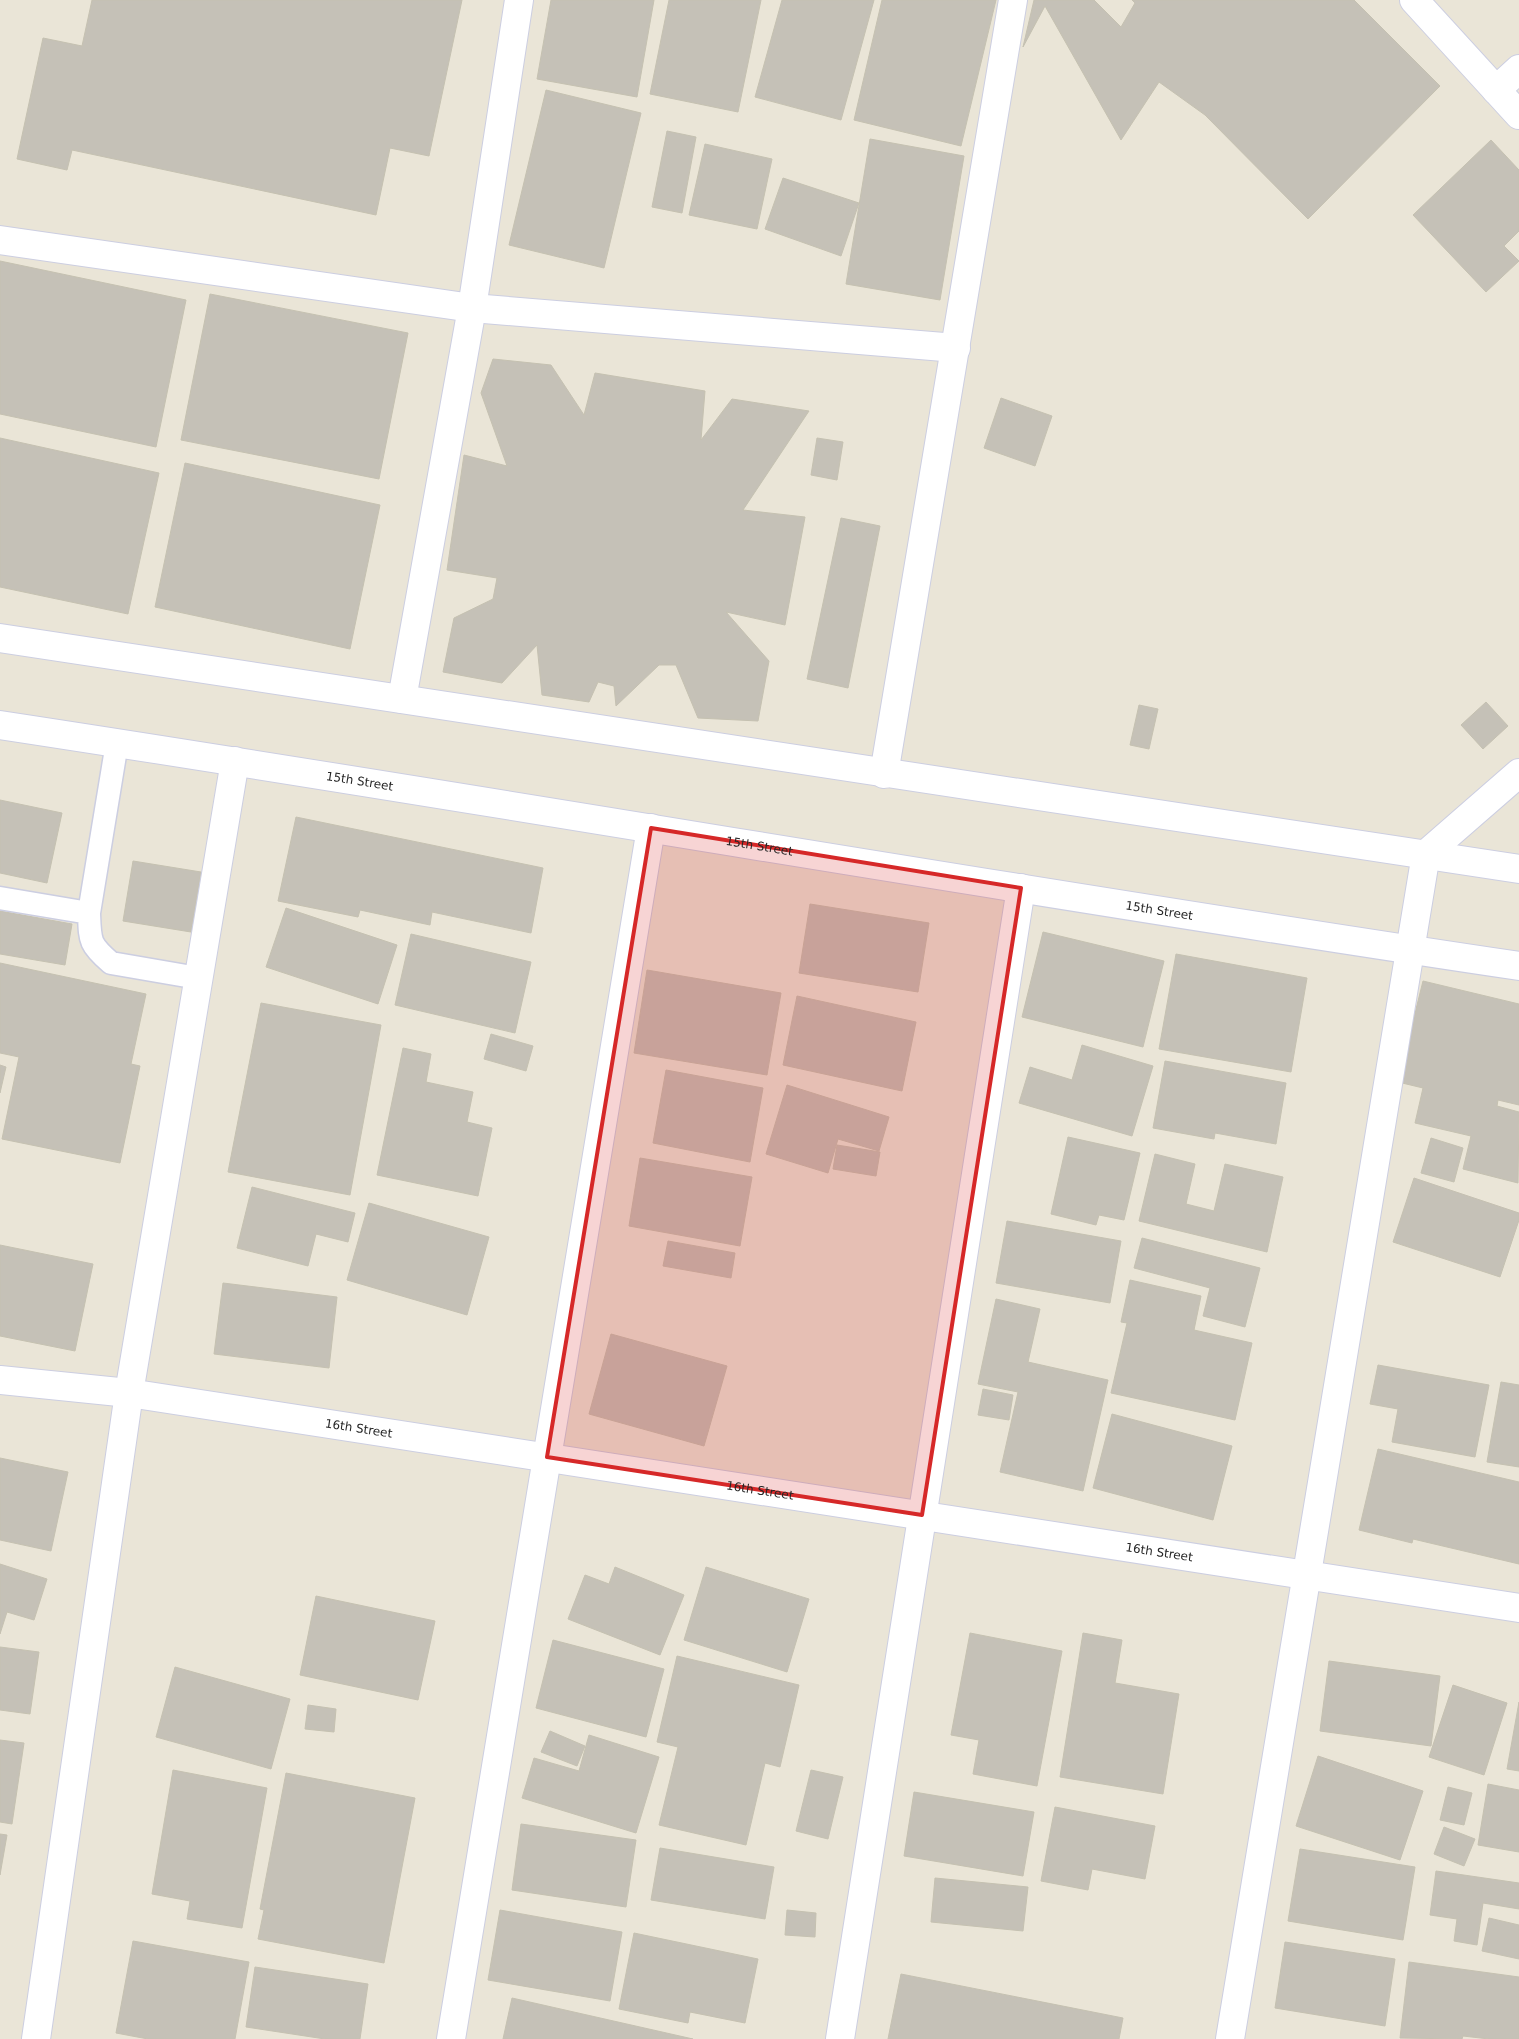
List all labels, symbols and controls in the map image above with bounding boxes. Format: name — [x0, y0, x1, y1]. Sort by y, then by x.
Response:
street label: 15th Street — [325, 769, 395, 794]
street label: 15th Street — [725, 834, 794, 859]
street label: 15th Street — [1125, 898, 1194, 923]
street label: 16th Street — [324, 1416, 394, 1441]
street label: 16th Street — [725, 1478, 795, 1503]
street label: 16th Street — [1124, 1540, 1194, 1564]

